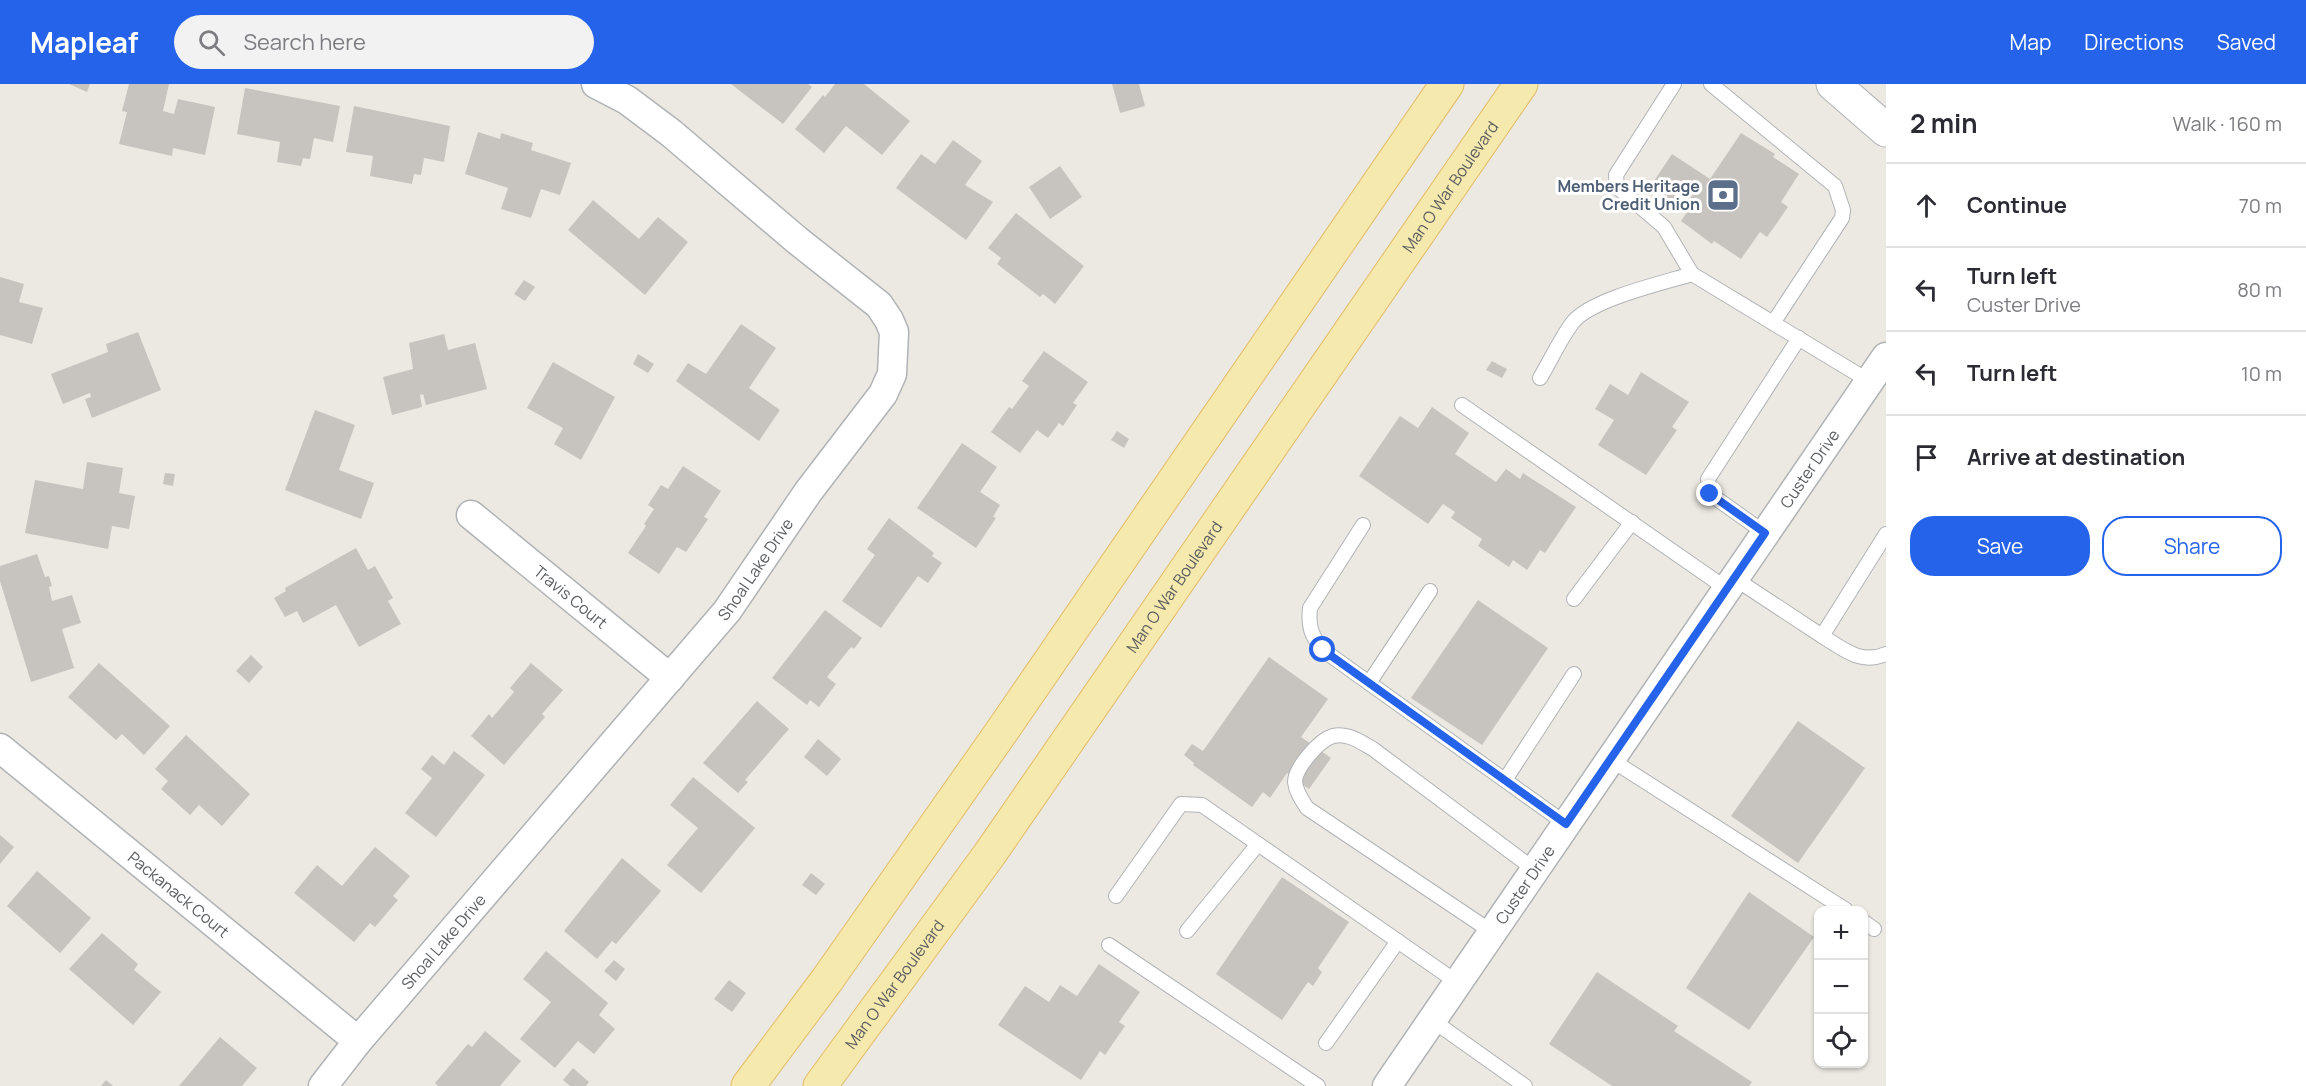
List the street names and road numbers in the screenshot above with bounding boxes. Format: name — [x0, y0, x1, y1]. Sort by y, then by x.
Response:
street label: Man O War Boulevard — [1397, 117, 1503, 257]
street label: Custer Drive — [1775, 425, 1844, 513]
street label: Shoal Lake Drive — [713, 514, 798, 625]
street label: Man O War Boulevard — [1121, 517, 1227, 657]
street label: Travis Court — [529, 560, 612, 633]
street label: Custer Drive — [1490, 841, 1560, 929]
street label: Packanack Court — [123, 846, 234, 942]
street label: Shoal Lake Drive — [396, 889, 491, 994]
street label: Man O War Boulevard — [840, 915, 949, 1053]

